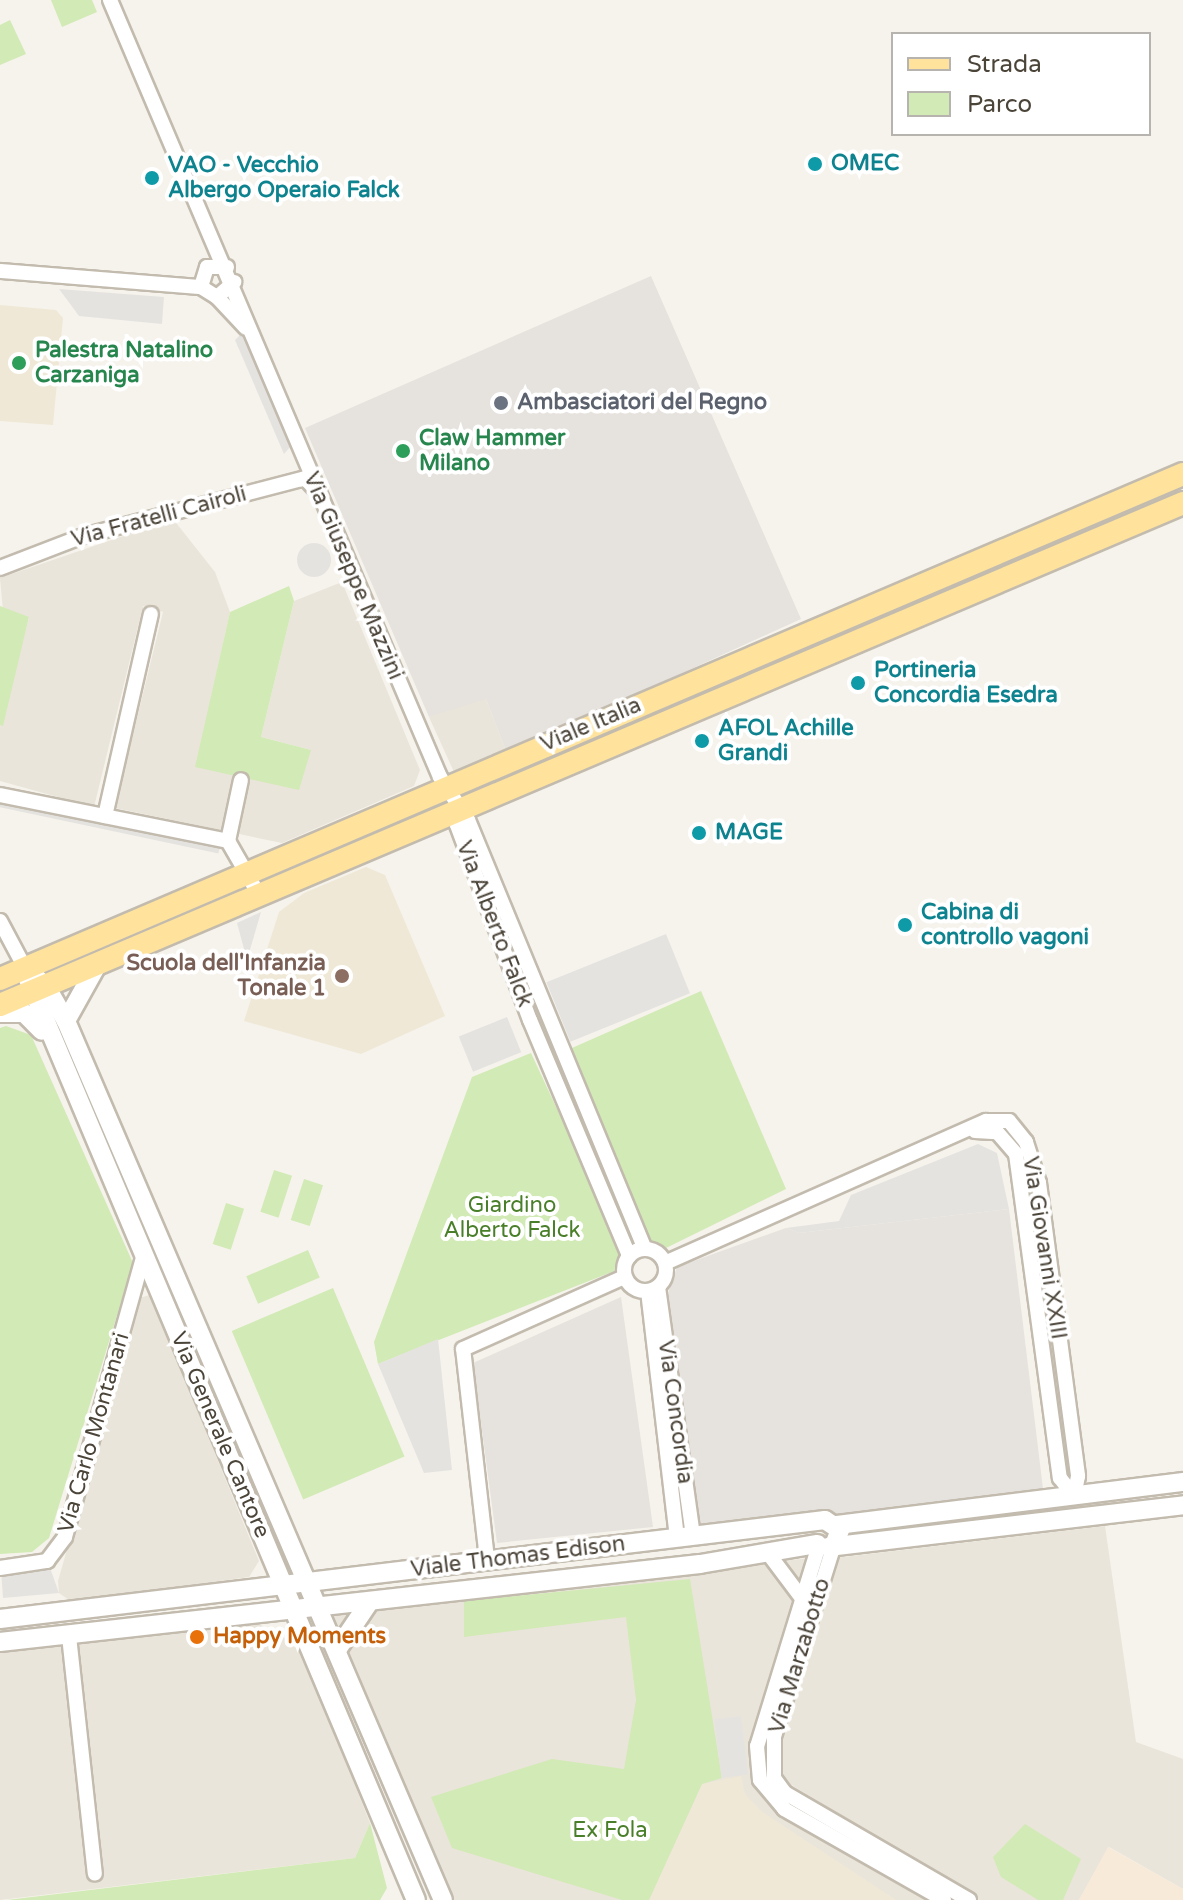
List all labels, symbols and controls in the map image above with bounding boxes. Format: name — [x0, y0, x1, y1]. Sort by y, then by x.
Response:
legend — [891, 32, 1151, 136]
text: Strada — [967, 50, 1042, 79]
text: Parco — [967, 90, 1032, 119]
place label: OMEC — [831, 151, 899, 177]
place label: VAO - Vecchio Albergo Operaio Falck — [168, 152, 400, 204]
marker: OMEC — [806, 155, 824, 173]
marker: VAO - Vecchio Albergo Operaio Falck — [143, 169, 161, 187]
place label: Palestra Natalino Carzaniga — [35, 337, 213, 388]
marker: Palestra Natalino Carzaniga — [10, 354, 28, 372]
place label: Ambasciatori del Regno — [517, 390, 767, 416]
marker: Ambasciatori del Regno — [492, 394, 510, 412]
place label: Claw Hammer Milano — [419, 425, 565, 476]
marker: Claw Hammer Milano — [394, 442, 412, 460]
street label: Via Giuseppe Mazzini — [297, 468, 409, 684]
street label: Via Fratelli Cairoli — [68, 481, 250, 553]
place label: Portineria Concordia Esedra — [874, 657, 1058, 708]
marker: Portineria Concordia Esedra — [849, 674, 867, 692]
street label: Viale Italia — [537, 692, 645, 758]
place label: AFOL Achille Grandi — [718, 715, 854, 766]
marker: AFOL Achille Grandi — [693, 732, 711, 750]
place label: MAGE — [715, 820, 783, 846]
marker: MAGE — [690, 824, 708, 842]
street label: Via Alberto Falck — [450, 837, 538, 1011]
place label: Cabina di controllo vagoni — [921, 899, 1089, 950]
marker: Cabina di controllo vagoni — [896, 916, 914, 934]
place label: Scuola dell'Infanzia Tonale 1 — [126, 950, 326, 1002]
marker: Scuola dell'Infanzia Tonale 1 — [333, 967, 351, 985]
street label: Via Giovanni XXIII — [1017, 1155, 1071, 1341]
park label: Giardino Alberto Falck — [443, 1192, 581, 1244]
street label: Via Generale Cantore — [165, 1328, 275, 1542]
street label: Via Carlo Montanari — [53, 1330, 135, 1536]
street label: Via Concordia — [652, 1338, 698, 1486]
street label: Viale Thomas Edison — [409, 1531, 627, 1583]
street label: Via Marzabotto — [764, 1575, 836, 1737]
place label: Happy Moments — [213, 1624, 386, 1650]
marker: Happy Moments — [188, 1628, 206, 1646]
park label: Ex Fola — [572, 1818, 648, 1844]

